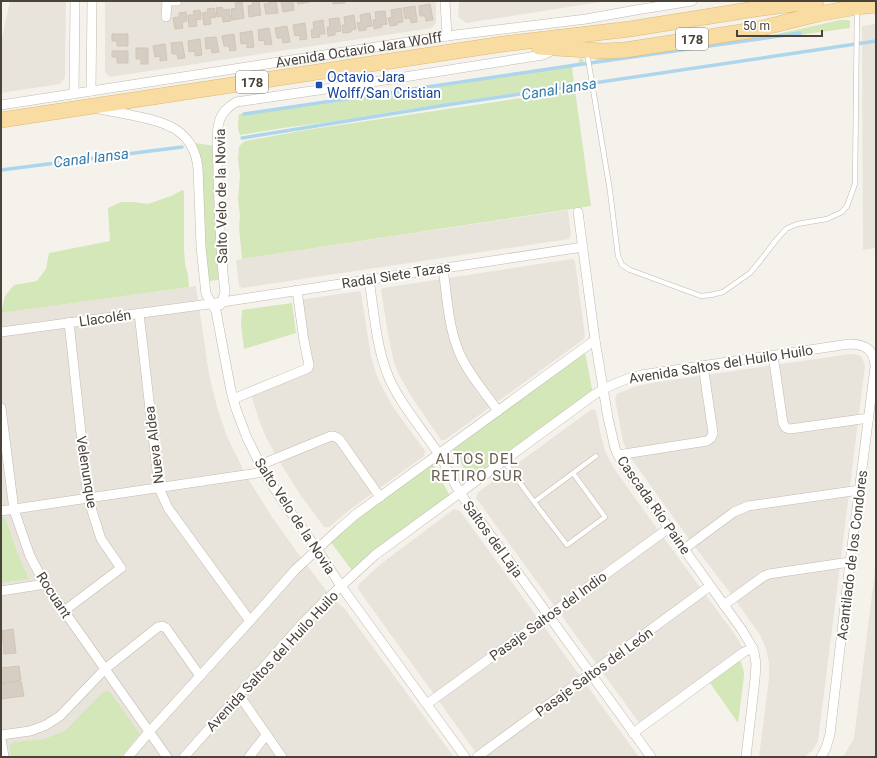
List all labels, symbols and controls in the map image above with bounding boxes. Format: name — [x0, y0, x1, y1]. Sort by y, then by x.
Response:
scale bar — [737, 12, 822, 38]
text: 50 m — [743, 19, 770, 33]
road number: 178 — [676, 28, 708, 50]
street label: Avenida Octavio Jara Wolff — [274, 29, 443, 70]
place label: Octavio Jara Wolff/San Cristian — [327, 69, 441, 101]
road number: 178 — [236, 71, 268, 93]
water label: Canal Iansa — [520, 74, 598, 104]
marker: Octavio Jara Wolff/San Cristian — [314, 80, 324, 90]
street label: Salto Velo de la Novia — [212, 128, 230, 264]
water label: Canal Iansa — [52, 144, 130, 172]
street label: Radal Siete Tazas — [340, 258, 452, 292]
street label: Llacolén — [78, 306, 132, 330]
street label: Avenida Saltos del Huilo Huilo — [628, 342, 814, 386]
street label: Nueva Aldea — [141, 405, 167, 485]
street label: Velenunque — [73, 435, 101, 509]
district label: ALTOS DEL RETIRO SUR — [431, 450, 523, 485]
street label: Cascada Río Paine — [614, 453, 694, 557]
street label: Salto Velo de la Novia — [252, 455, 338, 577]
street label: Acantilado de los Condores — [834, 469, 870, 641]
street label: Saltos del Laja — [460, 498, 526, 580]
street label: Pasaje Saltos del Indio — [486, 568, 610, 664]
street label: Rocuant — [33, 569, 75, 621]
street label: Avenida Saltos del Huilo Huilo — [203, 587, 341, 735]
street label: Pasaje Saltos del León — [532, 624, 656, 720]

